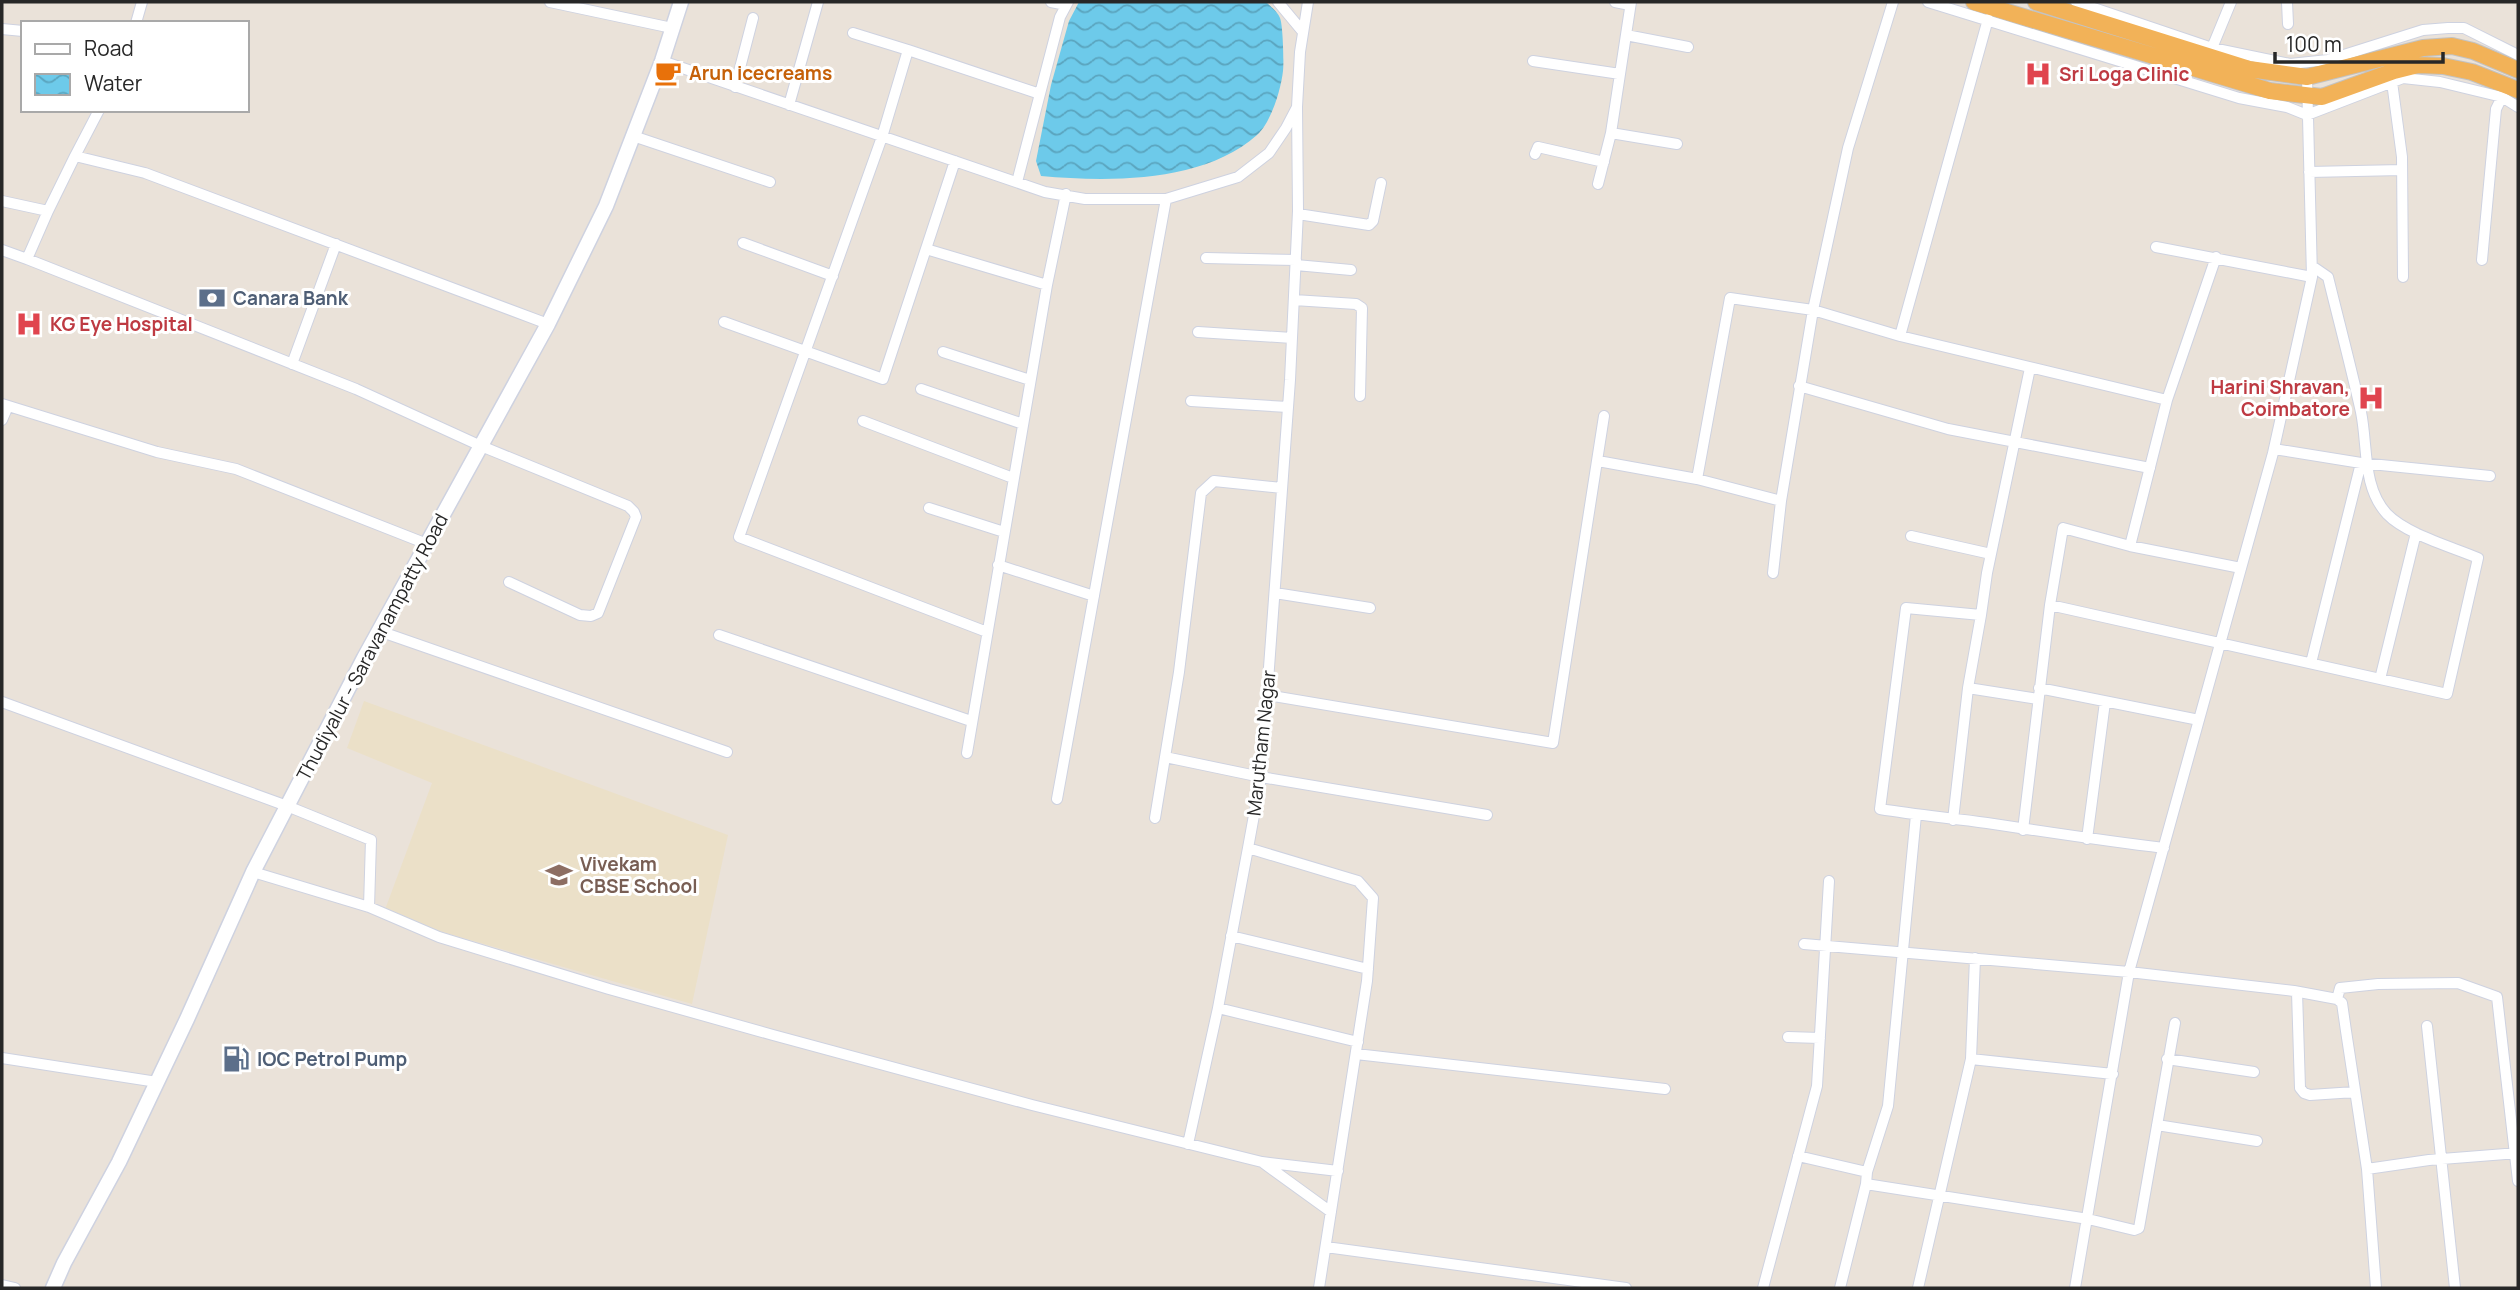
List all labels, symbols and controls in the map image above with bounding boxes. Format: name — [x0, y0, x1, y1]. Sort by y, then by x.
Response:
legend — [21, 21, 248, 112]
scale bar — [2275, 21, 2443, 65]
text: 100 m — [2286, 30, 2342, 58]
text: Road — [84, 34, 134, 62]
cafe icon: Arun icecreams — [653, 58, 683, 88]
hospital icon: Sri Loga Clinic — [2023, 59, 2053, 89]
place label: Arun icecreams — [689, 60, 832, 86]
place label: Sri Loga Clinic — [2059, 61, 2189, 87]
text: Water — [84, 69, 143, 97]
bank icon: Canara Bank — [197, 283, 227, 313]
place label: Canara Bank — [233, 285, 349, 311]
hospital icon: KG Eye Hospital — [14, 309, 44, 339]
place label: KG Eye Hospital — [50, 311, 193, 337]
place label: Harini Shravan, Coimbatore — [2211, 374, 2350, 422]
hospital icon: Harini Shravan, Coimbatore — [2356, 383, 2386, 413]
street label: Thudiyalur - Saravanampatty Road — [290, 509, 454, 785]
street label: Marutham Nagar — [1240, 669, 1282, 817]
place label: Vivekam CBSE School — [580, 851, 698, 899]
school or university icon: Vivekam CBSE School — [544, 860, 574, 890]
fuel station icon: IOC Petrol Pump — [221, 1044, 251, 1074]
place label: IOC Petrol Pump — [257, 1046, 407, 1072]

